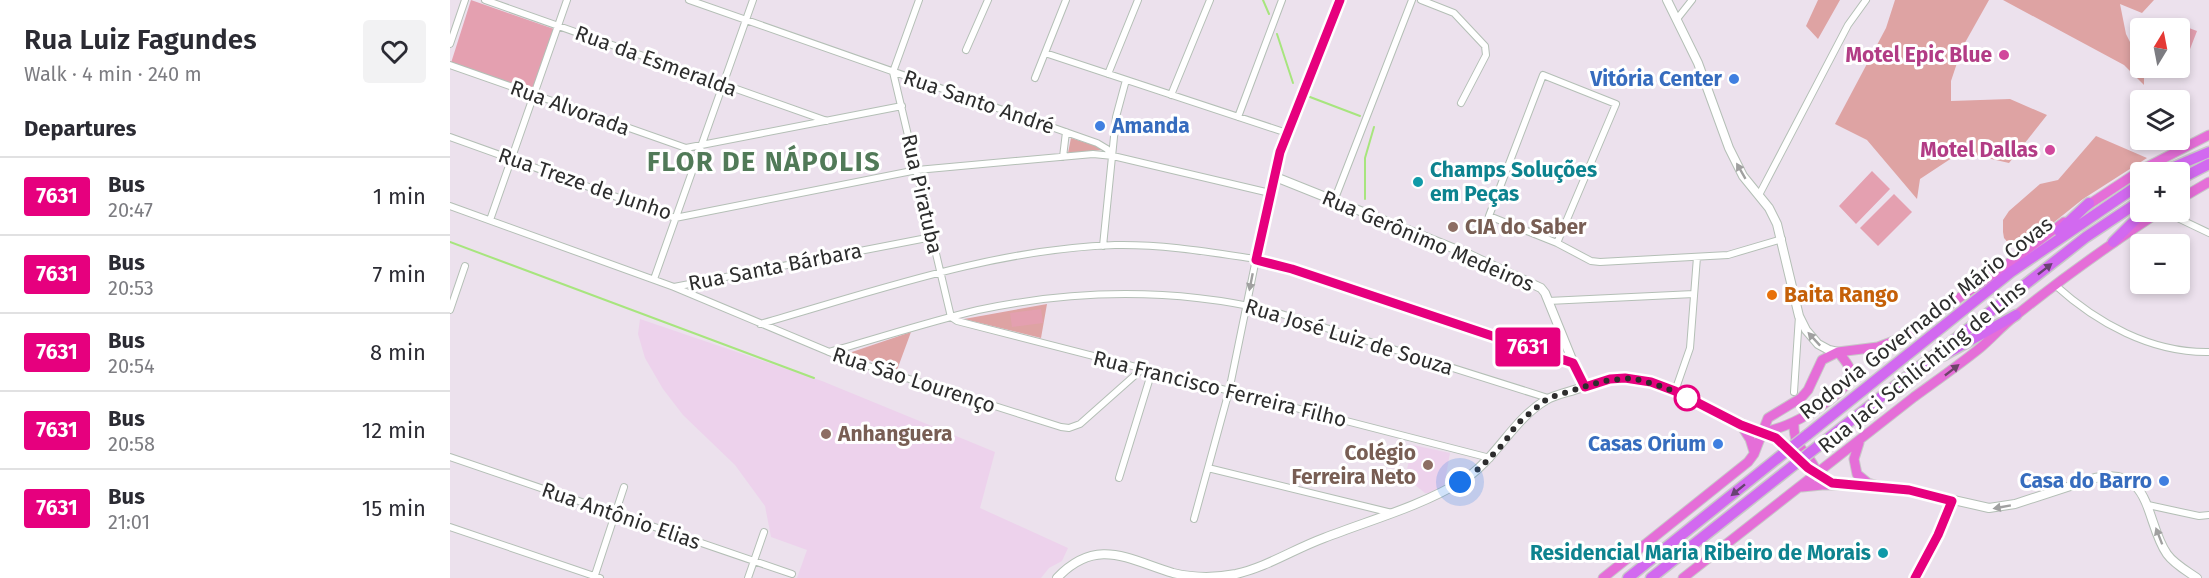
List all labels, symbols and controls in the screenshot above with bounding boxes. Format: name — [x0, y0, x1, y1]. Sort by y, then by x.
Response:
north arrow — [2130, 18, 2190, 78]
map controls — [2130, 18, 2190, 294]
button: heart — [363, 20, 426, 83]
street label: Rua da Esmeralda — [571, 20, 741, 102]
text: Rua Luiz Fagundes — [24, 23, 257, 56]
place label: Motel Epic Blue — [1846, 42, 1992, 68]
marker: Motel Epic Blue — [1997, 48, 2011, 62]
text: Walk · 4 min · 240 m — [24, 62, 202, 86]
street label: Rua Santo André — [900, 64, 1058, 140]
place label: Vitória Center — [1589, 66, 1723, 92]
marker: Vitória Center — [1727, 72, 1741, 86]
street label: Rua Alvorada — [507, 74, 633, 142]
button: layers — [2130, 90, 2190, 150]
place label: Amanda — [1111, 113, 1190, 139]
text: Departures — [24, 115, 136, 142]
marker: Amanda — [1093, 119, 1107, 133]
street label: Rua Piratuba — [896, 131, 948, 257]
place label: Motel Dallas — [1920, 137, 2038, 163]
street label: Rua Treze de Junho — [495, 142, 675, 226]
marker: Motel Dallas — [2043, 143, 2057, 157]
district label: FLOR DE NÁPOLIS — [647, 144, 881, 178]
place label: Champs Soluções em Peças — [1430, 157, 1597, 207]
one-way arrow — [1736, 162, 1746, 179]
button: + — [2130, 162, 2190, 222]
text: Bus — [108, 171, 145, 198]
marker: Champs Soluções em Peças — [1411, 175, 1425, 189]
text: 7631 — [36, 183, 78, 209]
text: 1 min — [373, 183, 426, 210]
street label: Rua Gerônimo Medeiros — [1318, 185, 1538, 298]
text: 20:47 — [108, 198, 153, 222]
street label: Rodovia Governador Mário Covas — [1794, 211, 2058, 425]
place label: CIA do Saber — [1465, 214, 1587, 240]
marker: CIA do Saber — [1446, 220, 1460, 234]
button: − — [2130, 234, 2190, 294]
street label: Rua Santa Bárbara — [686, 237, 864, 297]
text: Bus — [108, 249, 145, 276]
text: 7631 — [36, 261, 78, 287]
text: 7 min — [372, 261, 426, 288]
one-way arrow — [2038, 263, 2053, 275]
one-way arrow — [1246, 273, 1255, 292]
street label: Rua Jaci Schlichting de Lins — [1813, 275, 2031, 459]
text: 20:53 — [108, 276, 154, 300]
place label: Baita Rango — [1784, 282, 1898, 308]
marker: Baita Rango — [1765, 288, 1779, 302]
street label: Rua José Luiz de Souza — [1242, 293, 1456, 381]
text: Bus — [108, 327, 145, 354]
line badge: 7631 — [1486, 328, 1570, 366]
one-way arrow — [1807, 331, 1821, 346]
text: 7631 — [1507, 334, 1549, 360]
text: 7631 — [36, 339, 78, 365]
text: 8 min — [370, 339, 426, 366]
street label: Rua São Lourenço — [829, 341, 999, 419]
street label: Rua Francisco Ferreira Filho — [1091, 345, 1349, 433]
text: 20:54 — [108, 354, 155, 378]
one-way arrow — [1944, 364, 1960, 377]
unlabelled marker — [1674, 385, 1700, 411]
text: Bus — [108, 405, 145, 432]
text: 7631 — [36, 417, 78, 443]
text: 12 min — [362, 417, 426, 444]
place label: Anhanguera — [837, 421, 952, 447]
marker: Anhanguera — [819, 427, 833, 441]
place label: Casas Orium — [1588, 431, 1706, 457]
text: 20:58 — [108, 432, 155, 456]
marker: Casas Orium — [1711, 437, 1725, 451]
place label: Colégio Ferreira Neto — [1292, 440, 1416, 490]
marker: Colégio Ferreira Neto — [1421, 458, 1435, 472]
your location — [1445, 467, 1475, 497]
place label: Casa do Barro — [2020, 468, 2152, 494]
marker: Casa do Barro — [2157, 474, 2171, 488]
street label: Rua Antônio Elias — [538, 477, 704, 555]
text: Bus — [108, 483, 145, 510]
one-way arrow — [1731, 483, 1746, 496]
text: 7631 — [36, 495, 78, 521]
text: 15 min — [362, 495, 426, 522]
one-way arrow — [1992, 502, 2011, 511]
text: 21:01 — [108, 510, 150, 534]
one-way arrow — [2154, 527, 2163, 545]
place label: Residencial Maria Ribeiro de Morais — [1530, 540, 1871, 566]
marker: Residencial Maria Ribeiro de Morais — [1876, 546, 1890, 560]

